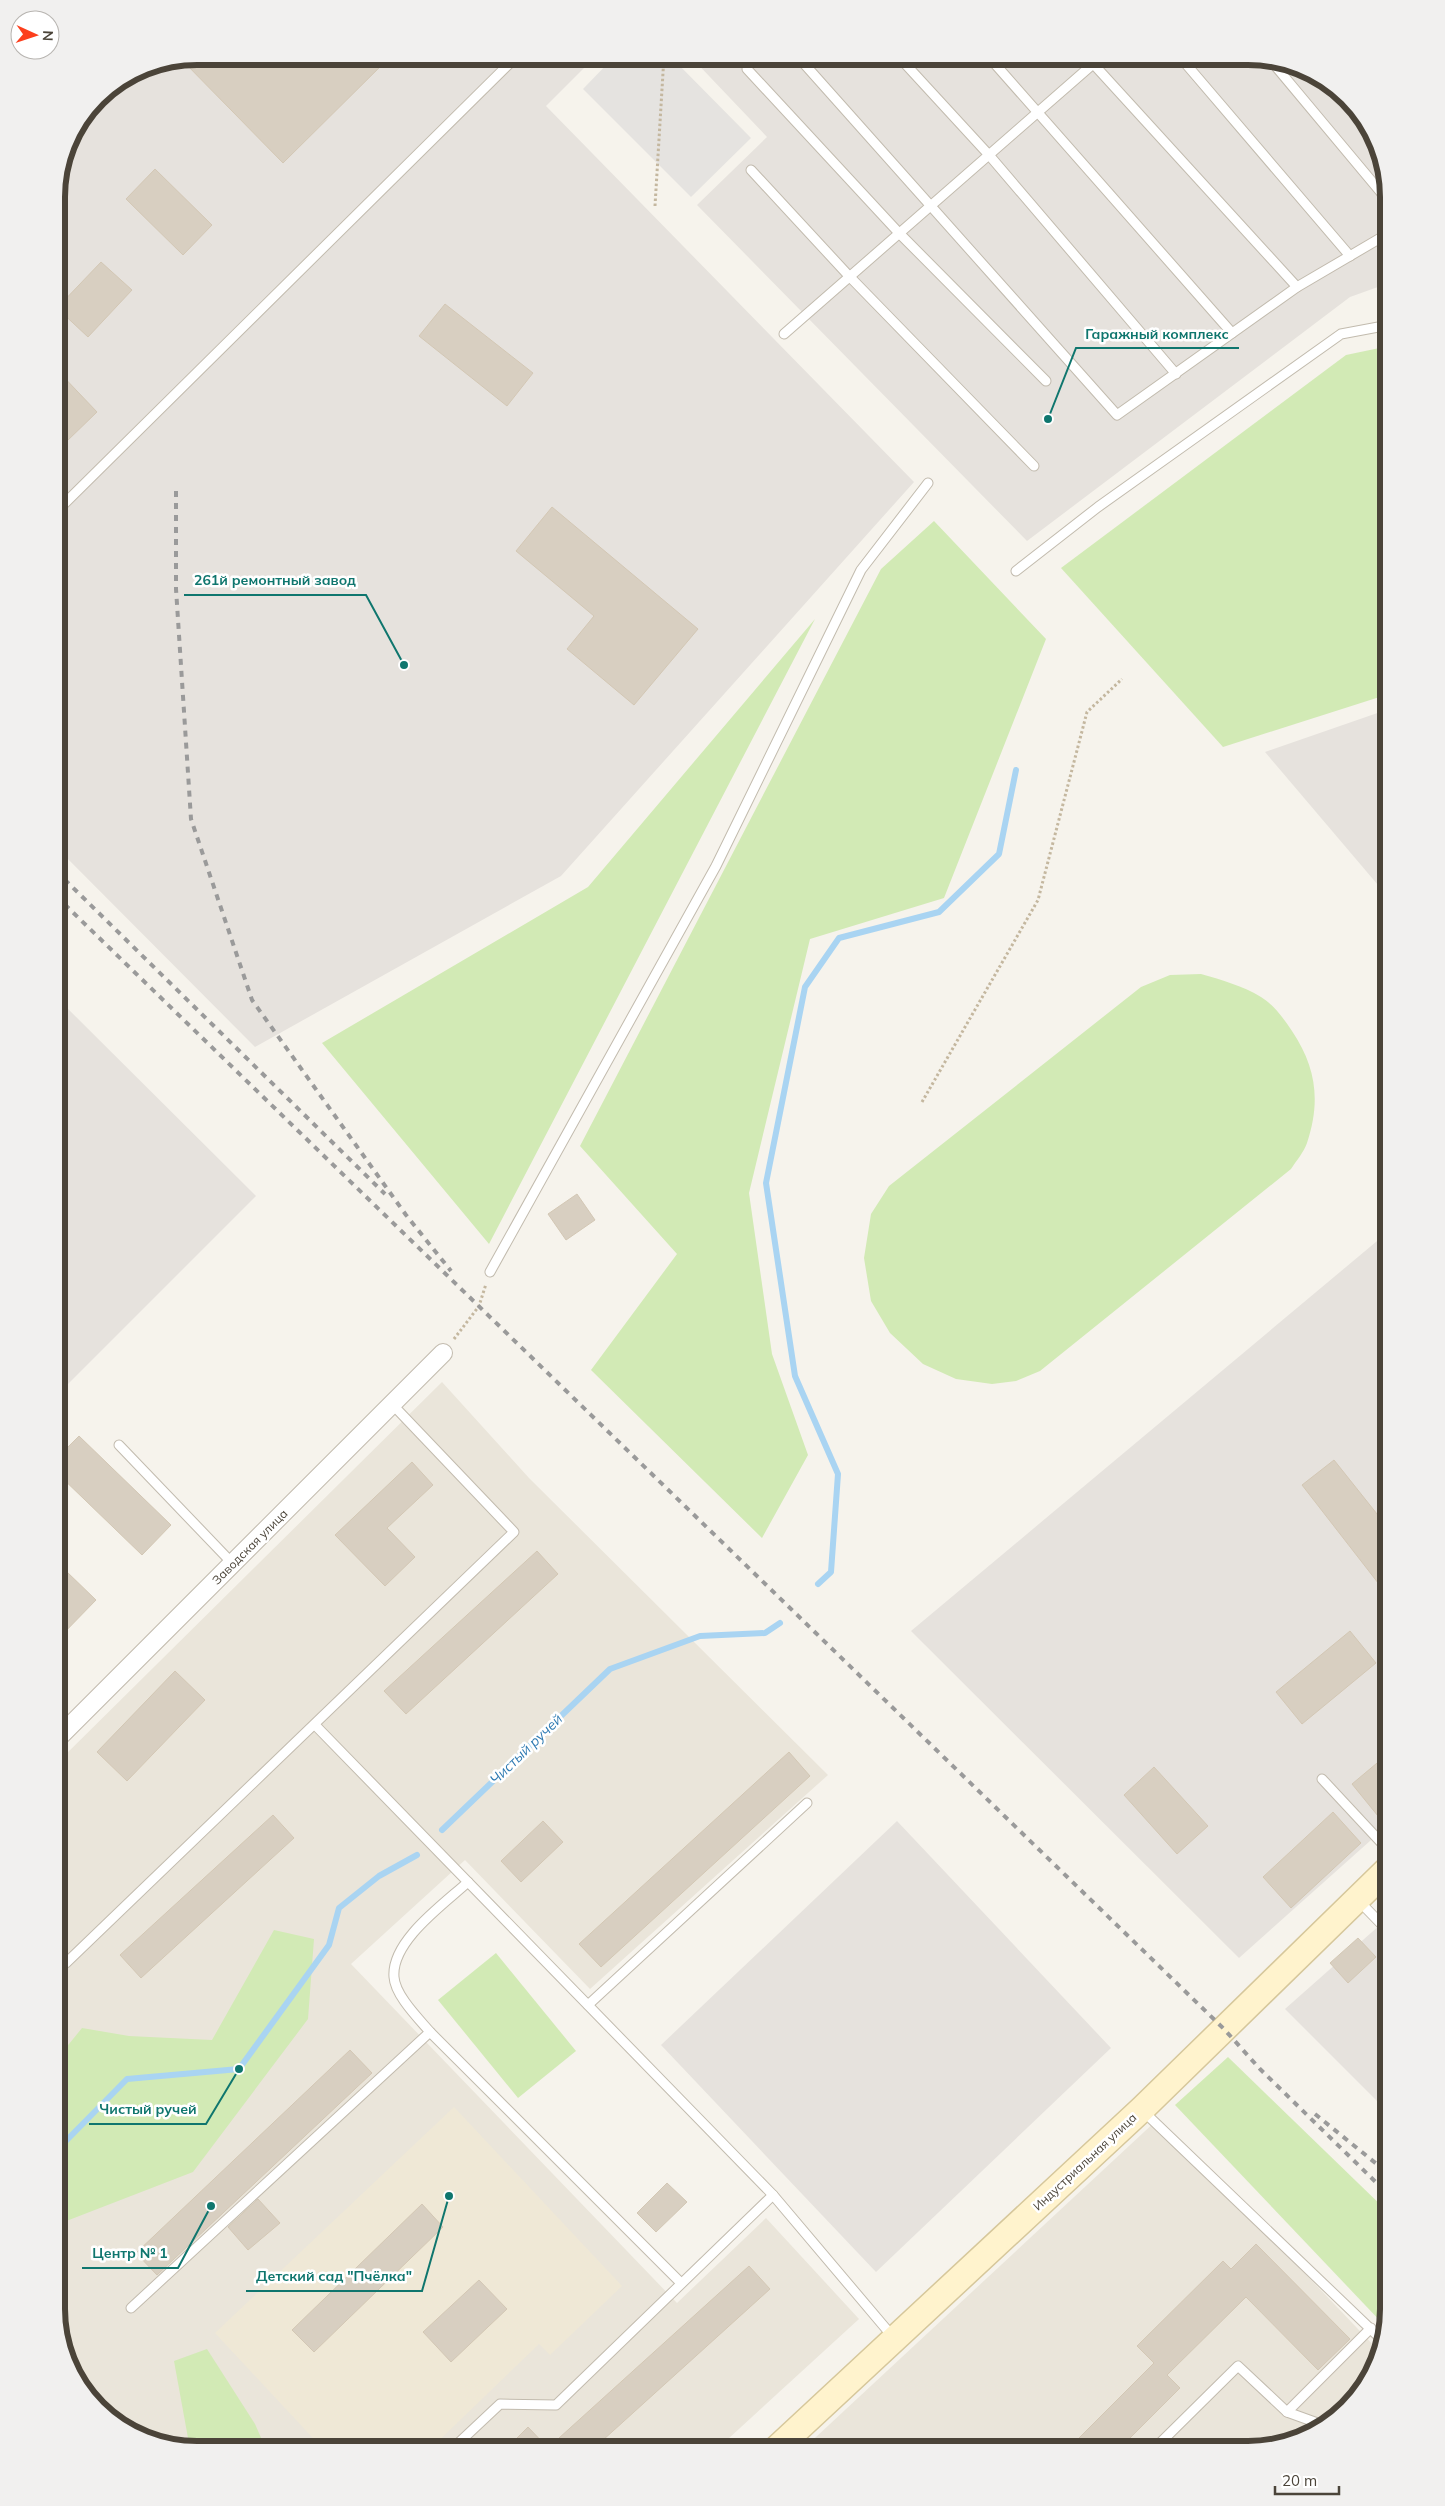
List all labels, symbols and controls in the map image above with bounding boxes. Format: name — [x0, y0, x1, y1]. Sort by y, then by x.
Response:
north arrow — [10, 10, 60, 60]
text: N — [39, 30, 57, 41]
callout: Гаражный комплекс — [1076, 319, 1239, 348]
text: Гаражный комплекс — [1085, 325, 1229, 343]
callout: 261й ремонтный завод — [184, 566, 366, 595]
text: 261й ремонтный завод — [194, 571, 356, 589]
street label: Заводская улица — [209, 1506, 291, 1588]
water label: Чистый ручей — [486, 1710, 566, 1788]
callout: Чистый ручей — [89, 2095, 206, 2124]
text: Чистый ручей — [99, 2100, 197, 2118]
street label: Индустриальная улица — [1030, 2110, 1139, 2213]
callout: Центр № 1 — [82, 2239, 178, 2268]
text: Центр № 1 — [92, 2244, 168, 2262]
callout: Детский сад "Пчёлка" — [246, 2262, 422, 2291]
text: Детский сад "Пчёлка" — [256, 2267, 412, 2285]
scale bar — [1275, 2464, 1339, 2496]
text: 20 m — [1282, 2471, 1317, 2490]

